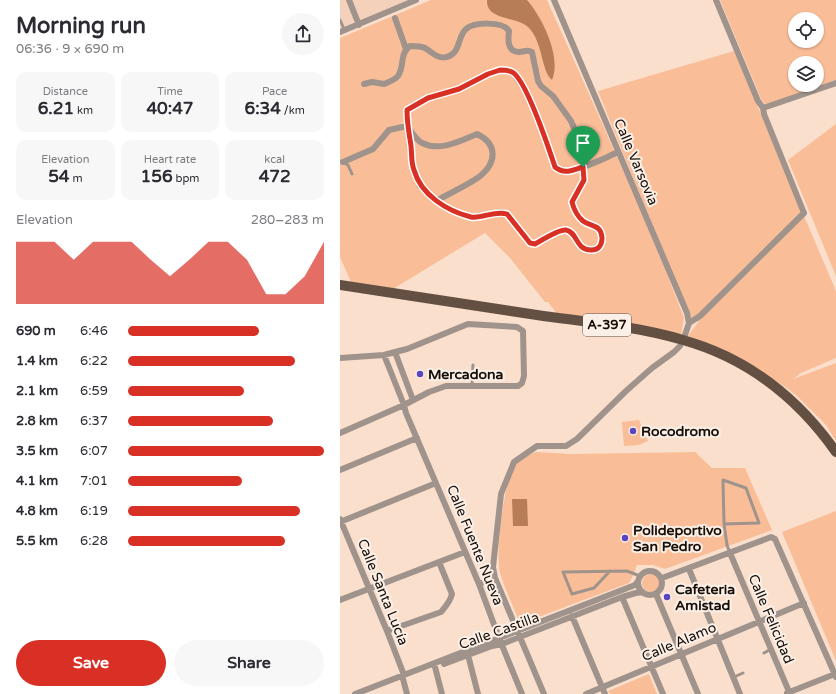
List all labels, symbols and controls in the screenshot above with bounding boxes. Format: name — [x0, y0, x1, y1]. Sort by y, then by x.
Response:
map controls — [788, 12, 824, 92]
button: locate — [788, 12, 824, 48]
text: Morning run — [16, 13, 146, 39]
button: share — [282, 13, 324, 55]
text: 06:36 · 9 × 690 m — [16, 41, 124, 57]
button: layers — [788, 56, 824, 92]
text: Distance — [43, 85, 88, 98]
text: Time — [157, 85, 183, 98]
text: Pace — [262, 85, 287, 98]
text: 6.21 — [38, 98, 74, 119]
text: 40:47 — [146, 98, 194, 119]
text: 6:34 — [245, 98, 281, 119]
text: km — [74, 104, 93, 117]
text: /km — [281, 104, 305, 117]
street label: Calle Varsovia — [610, 116, 662, 208]
pin — [566, 126, 600, 167]
icon: arrive — [572, 132, 594, 154]
text: Elevation — [41, 153, 89, 166]
text: Heart rate — [144, 153, 196, 166]
text: kcal — [264, 153, 285, 166]
text: 54 — [48, 166, 70, 187]
text: 156 — [141, 166, 173, 187]
text: 472 — [259, 166, 291, 187]
text: m — [70, 172, 82, 185]
text: bpm — [173, 172, 199, 185]
text: Elevation — [16, 212, 73, 228]
text: 280–283 m — [251, 212, 324, 228]
road number: A-397 — [583, 314, 631, 336]
text: 690 m — [16, 323, 56, 339]
text: 6:46 — [80, 323, 108, 339]
text: 1.4 km — [16, 353, 58, 369]
text: 6:22 — [80, 353, 108, 369]
place label: Mercadona — [428, 366, 504, 383]
marker: Mercadona — [415, 369, 425, 379]
text: 2.1 km — [16, 383, 58, 399]
text: 6:59 — [80, 383, 108, 399]
text: 2.8 km — [16, 413, 58, 429]
text: 6:37 — [80, 413, 108, 429]
place label: Rocodromo — [641, 423, 720, 440]
marker: Rocodromo — [628, 426, 638, 436]
text: 3.5 km — [16, 443, 58, 459]
text: 6:07 — [80, 443, 108, 459]
text: 4.1 km — [16, 473, 58, 489]
text: 7:01 — [80, 473, 108, 489]
street label: Calle Fuente Nueva — [443, 482, 507, 608]
text: 4.8 km — [16, 503, 58, 519]
text: 6:19 — [80, 503, 108, 519]
place label: Polideportivo San Pedro — [633, 522, 722, 555]
text: 5.5 km — [16, 533, 58, 549]
text: 6:28 — [80, 533, 108, 549]
marker: Polideportivo San Pedro — [620, 533, 630, 543]
street label: Calle Santa Lucía — [354, 536, 412, 648]
street label: Calle Felicidad — [745, 572, 797, 666]
place label: Cafeteria Amistad — [675, 581, 735, 614]
marker: Cafeteria Amistad — [662, 592, 672, 602]
street label: Calle Castilla — [457, 609, 541, 653]
street label: Calle Alamo — [639, 619, 719, 665]
button: Save — [16, 640, 166, 686]
button: Share — [174, 640, 324, 686]

